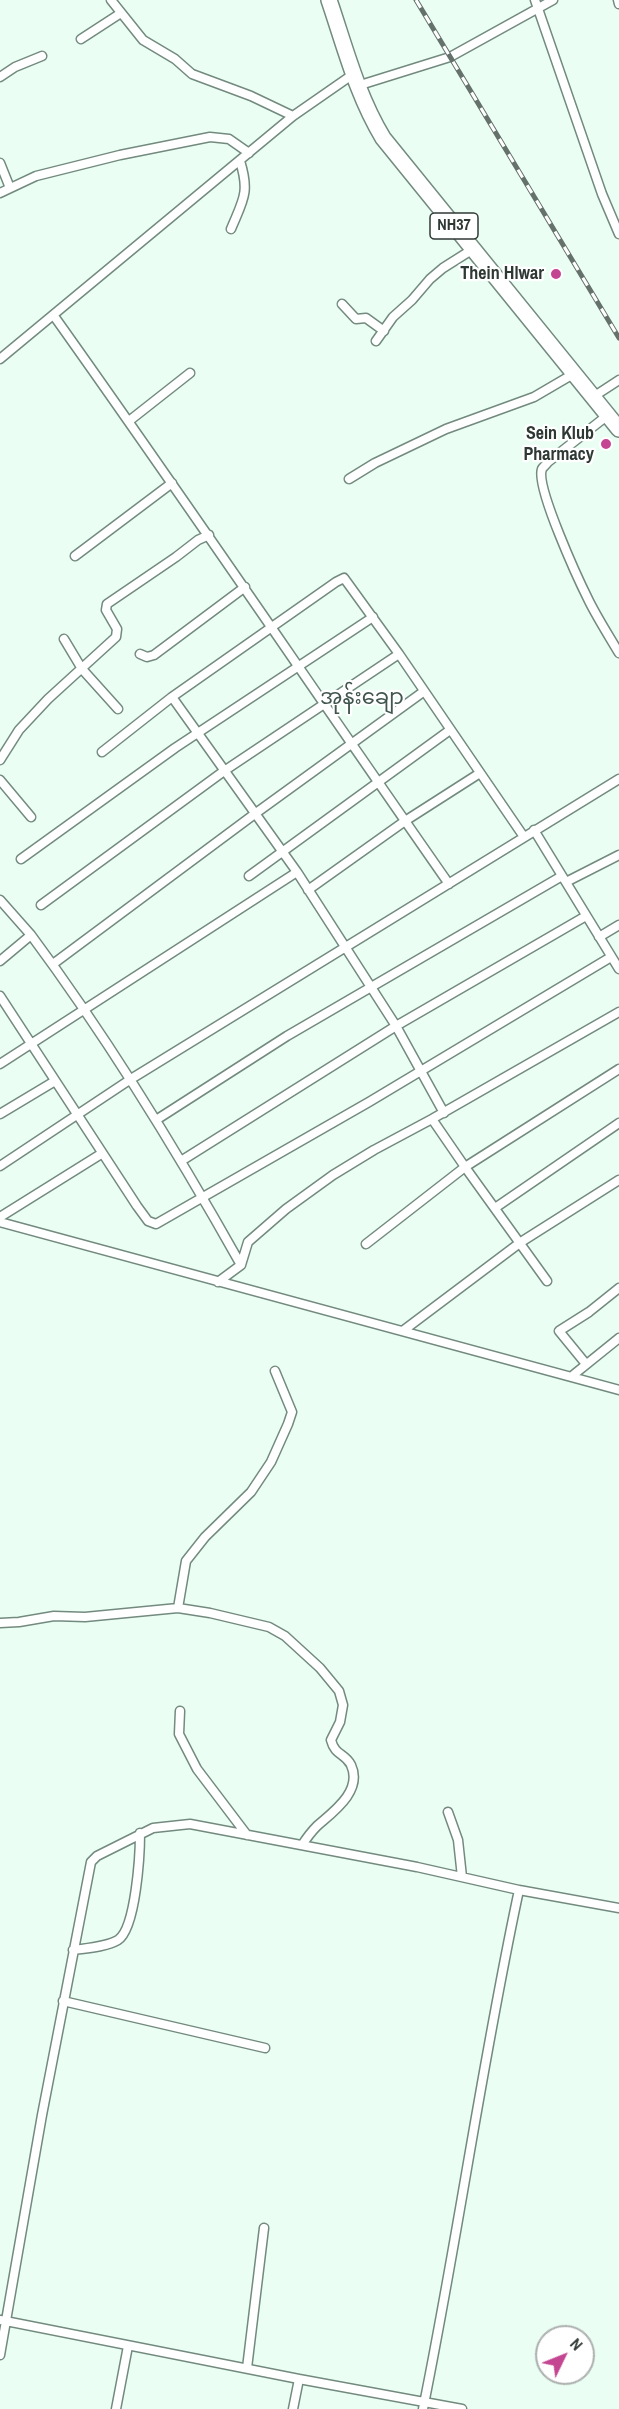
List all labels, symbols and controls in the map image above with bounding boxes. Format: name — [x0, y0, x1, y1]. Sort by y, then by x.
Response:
road number: NH37 — [430, 213, 478, 239]
place label: Thein Hlwar — [460, 263, 544, 285]
marker: Thein Hlwar — [549, 267, 563, 281]
place label: Sein Klub Pharmacy — [523, 423, 594, 466]
marker: Sein Klub Pharmacy — [599, 437, 613, 451]
district label: အုန်းချော — [320, 685, 404, 711]
north arrow — [535, 2325, 595, 2385]
text: N — [565, 2333, 588, 2355]

